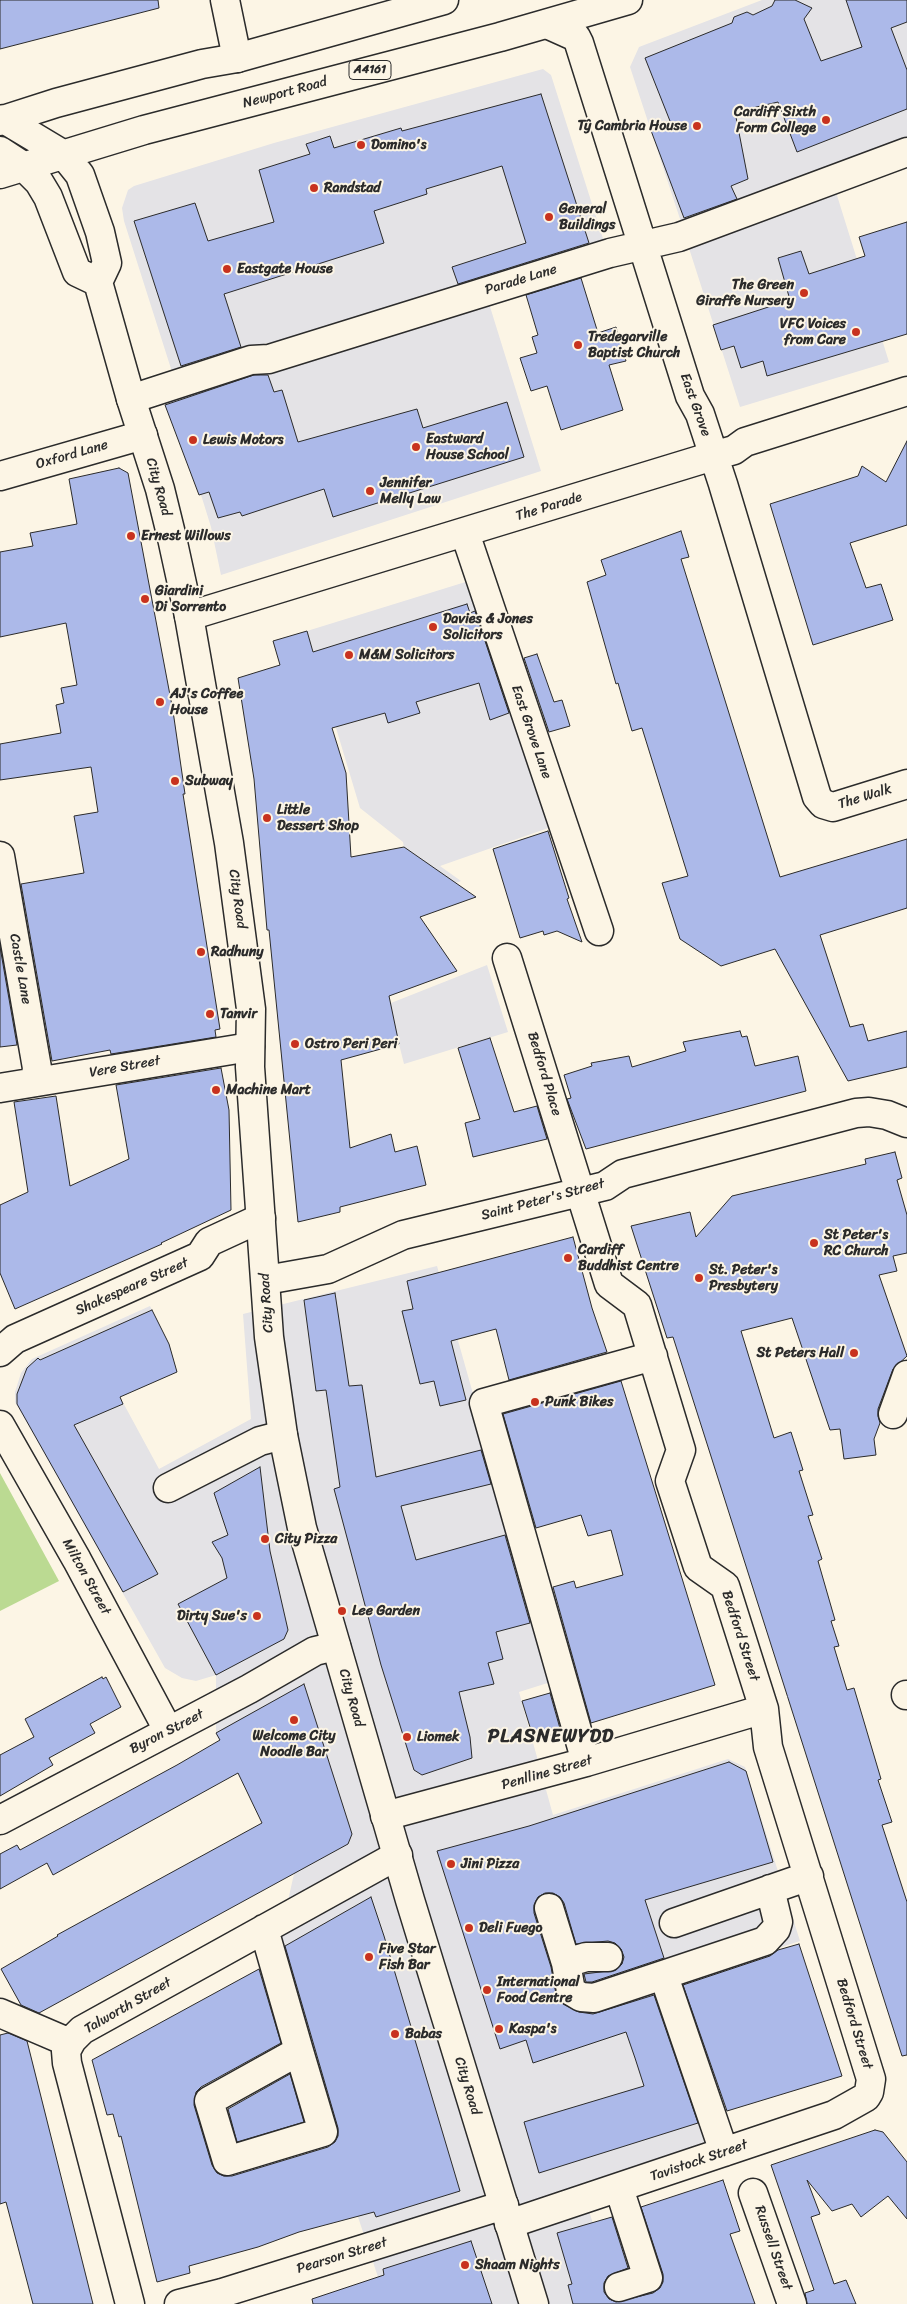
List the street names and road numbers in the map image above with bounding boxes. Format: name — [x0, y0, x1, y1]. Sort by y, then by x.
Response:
road number: A4161 — [349, 60, 391, 80]
street label: Newport Road — [241, 74, 329, 112]
street label: Parade Lane — [483, 261, 559, 299]
street label: East Grove — [676, 371, 714, 439]
street label: Oxford Lane — [34, 437, 110, 473]
street label: City Road — [142, 456, 174, 518]
street label: The Parade — [514, 489, 584, 525]
street label: East Grove Lane — [507, 683, 555, 781]
street label: The Walk — [836, 781, 894, 813]
street label: City Road — [225, 868, 249, 930]
street label: Castle Lane — [6, 932, 34, 1006]
street label: Bedford Place — [523, 1030, 565, 1118]
street label: Vere Street — [88, 1053, 162, 1081]
street label: Saint Peter's Street — [479, 1175, 607, 1225]
street label: Shakespeare Street — [73, 1255, 191, 1319]
street label: City Road — [257, 1273, 277, 1333]
street label: Milton Street — [58, 1536, 114, 1618]
street label: Bedford Street — [717, 1589, 763, 1683]
street label: City Road — [335, 1667, 367, 1729]
street label: Byron Street — [127, 1706, 207, 1758]
street label: Penlline Street — [500, 1752, 594, 1794]
street label: Talworth Street — [81, 1974, 175, 2038]
street label: Bedford Street — [832, 1977, 876, 2071]
street label: City Road — [450, 2055, 484, 2117]
street label: Tavistock Street — [648, 2137, 750, 2185]
street label: Russell Street — [751, 2203, 795, 2293]
street label: Pearson Street — [295, 2234, 389, 2278]

